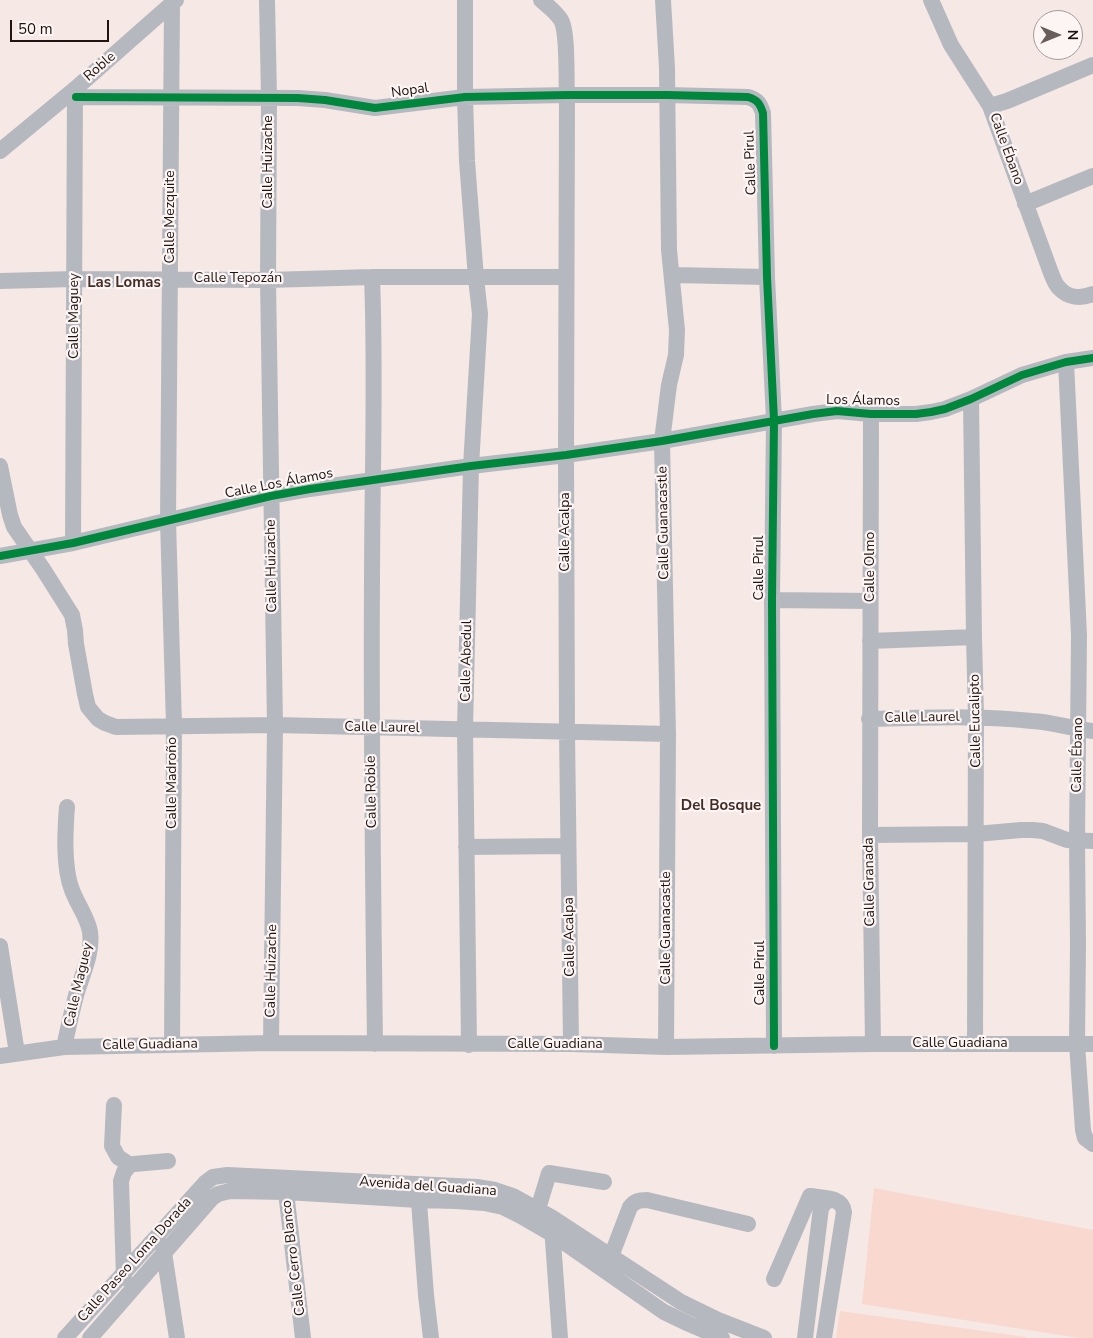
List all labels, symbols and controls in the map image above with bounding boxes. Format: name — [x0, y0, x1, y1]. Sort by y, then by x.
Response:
scale bar — [12, 10, 111, 42]
north arrow — [1033, 10, 1083, 60]
text: 50 m — [18, 19, 53, 39]
text: N — [1063, 30, 1082, 40]
street label: Roble — [81, 49, 119, 85]
street label: Nopal — [390, 80, 430, 102]
street label: Calle Ébano — [985, 111, 1027, 187]
street label: Calle Huizache — [261, 115, 277, 209]
street label: Calle Pirul — [741, 130, 761, 196]
street label: Calle Mezquite — [163, 170, 179, 264]
street label: Calle Tepozán — [194, 271, 282, 287]
street label: Calle Maguey — [67, 273, 83, 359]
district label: Las Lomas — [87, 274, 161, 292]
street label: Los Álamos — [826, 392, 900, 410]
street label: Calle Los Álamos — [224, 465, 334, 503]
street label: Calle Guanacastle — [655, 466, 673, 580]
street label: Calle Acalpa — [558, 492, 574, 572]
street label: Calle Huizache — [263, 519, 281, 613]
street label: Calle Olmo — [863, 532, 879, 602]
street label: Calle Pirul — [752, 536, 768, 600]
street label: Calle Abedul — [458, 620, 476, 702]
street label: Calle Eucalipto — [967, 674, 985, 768]
street label: Calle Laurel — [884, 709, 960, 727]
street label: Calle Ébano — [1069, 717, 1087, 793]
street label: Calle Laurel — [344, 719, 420, 737]
street label: Calle Madroño — [165, 737, 181, 829]
street label: Calle Roble — [363, 756, 381, 828]
district label: Del Bosque — [681, 797, 761, 815]
street label: Calle Granada — [861, 837, 879, 927]
street label: Calle Guanacastle — [659, 871, 675, 985]
street label: Calle Acalpa — [561, 897, 579, 977]
street label: Calle Huizache — [263, 924, 281, 1018]
street label: Calle Maguey — [61, 941, 97, 1029]
street label: Calle Pirul — [753, 941, 769, 1005]
street label: Calle Guadiana — [102, 1036, 198, 1054]
street label: Calle Guadiana — [912, 1036, 1008, 1052]
street label: Calle Guadiana — [507, 1037, 603, 1053]
street label: Avenida del Guadiana — [359, 1174, 497, 1200]
street label: Calle Paseo Loma Dorada — [75, 1194, 195, 1326]
street label: Calle Cerro Blanco — [279, 1199, 309, 1317]

